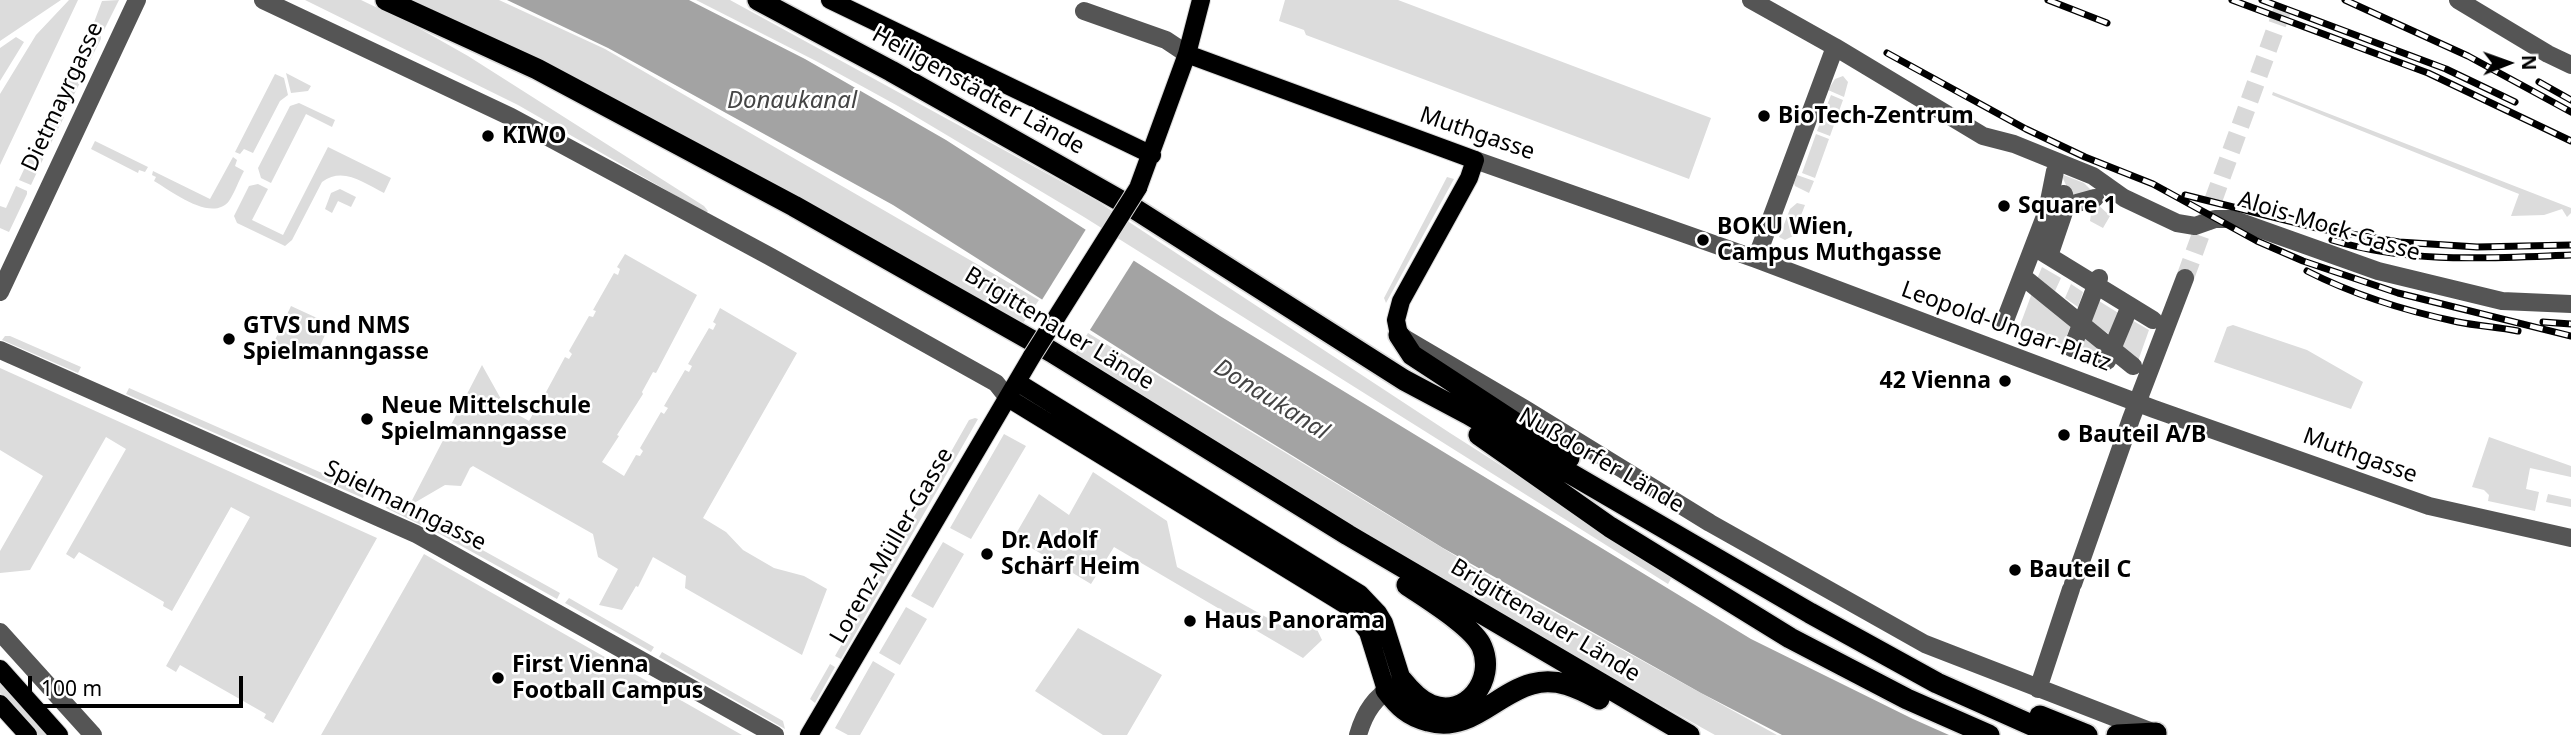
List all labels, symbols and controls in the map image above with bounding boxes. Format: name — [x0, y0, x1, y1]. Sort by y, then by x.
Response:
street label: Dietmayrgasse — [16, 18, 110, 176]
street label: Heiligenstädter Lände — [867, 21, 1089, 161]
north arrow — [2473, 28, 2543, 98]
text: N — [2516, 55, 2542, 71]
water label: Donaukanal — [727, 87, 857, 115]
street label: Muthgasse — [1416, 101, 1538, 167]
place label: BioTech-Zentrum — [1778, 102, 1974, 130]
marker: BioTech-Zentrum — [1756, 108, 1772, 124]
place label: KIWO — [502, 122, 566, 150]
marker: KIWO — [480, 128, 496, 144]
street label: Alois-Mock-Gasse — [2235, 186, 2423, 268]
place label: Square 1 — [2018, 192, 2117, 220]
marker: Square 1 — [1996, 198, 2012, 214]
place label: BOKU Wien, Campus Muthgasse — [1717, 213, 1942, 267]
marker: BOKU Wien, Campus Muthgasse — [1695, 232, 1711, 248]
street label: Brigittenauer Lände — [959, 262, 1159, 396]
street label: Leopold-Ungar-Platz — [1897, 276, 2115, 378]
place label: GTVS und NMS Spielmanngasse — [243, 312, 429, 366]
marker: GTVS und NMS Spielmanngasse — [221, 331, 237, 347]
water label: Donaukanal — [1208, 353, 1334, 447]
place label: 42 Vienna — [1879, 367, 1991, 395]
marker: 42 Vienna — [1997, 373, 2013, 389]
place label: Neue Mittelschule Spielmanngasse — [381, 392, 591, 446]
street label: Nußdorfer Lände — [1513, 402, 1689, 520]
marker: Neue Mittelschule Spielmanngasse — [359, 411, 375, 427]
place label: Bauteil A/B — [2078, 421, 2206, 449]
street label: Muthgasse — [2299, 423, 2421, 489]
marker: Bauteil A/B — [2056, 427, 2072, 443]
street label: Lorenz-Müller-Gasse — [825, 443, 959, 649]
street label: Spielmanngasse — [320, 455, 490, 557]
place label: Dr. Adolf Schärf Heim — [1001, 527, 1140, 581]
marker: Dr. Adolf Schärf Heim — [979, 546, 995, 562]
street label: Brigittenauer Lände — [1445, 554, 1645, 688]
place label: Bauteil C — [2029, 556, 2131, 584]
marker: Bauteil C — [2007, 562, 2023, 578]
place label: Haus Panorama — [1204, 607, 1385, 635]
marker: Haus Panorama — [1182, 613, 1198, 629]
place label: First Vienna Football Campus — [512, 651, 703, 705]
scale bar — [32, 662, 247, 706]
marker: First Vienna Football Campus — [490, 670, 506, 686]
text: 100 m — [41, 674, 102, 702]

